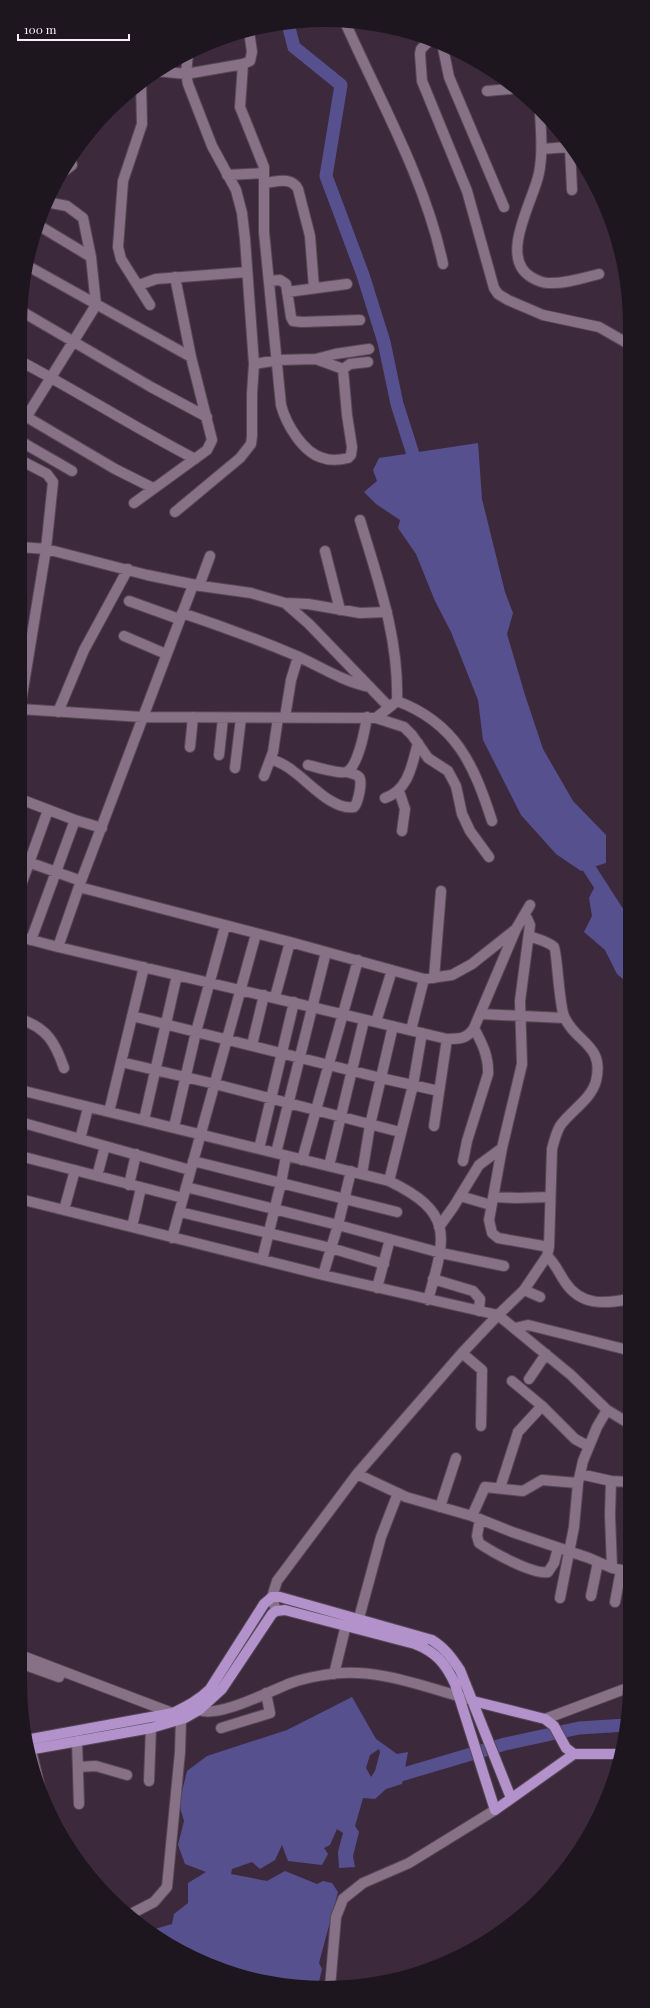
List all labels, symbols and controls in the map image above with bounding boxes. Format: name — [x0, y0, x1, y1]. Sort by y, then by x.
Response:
scale bar — [18, 16, 129, 42]
text: 100 m — [24, 21, 57, 37]

